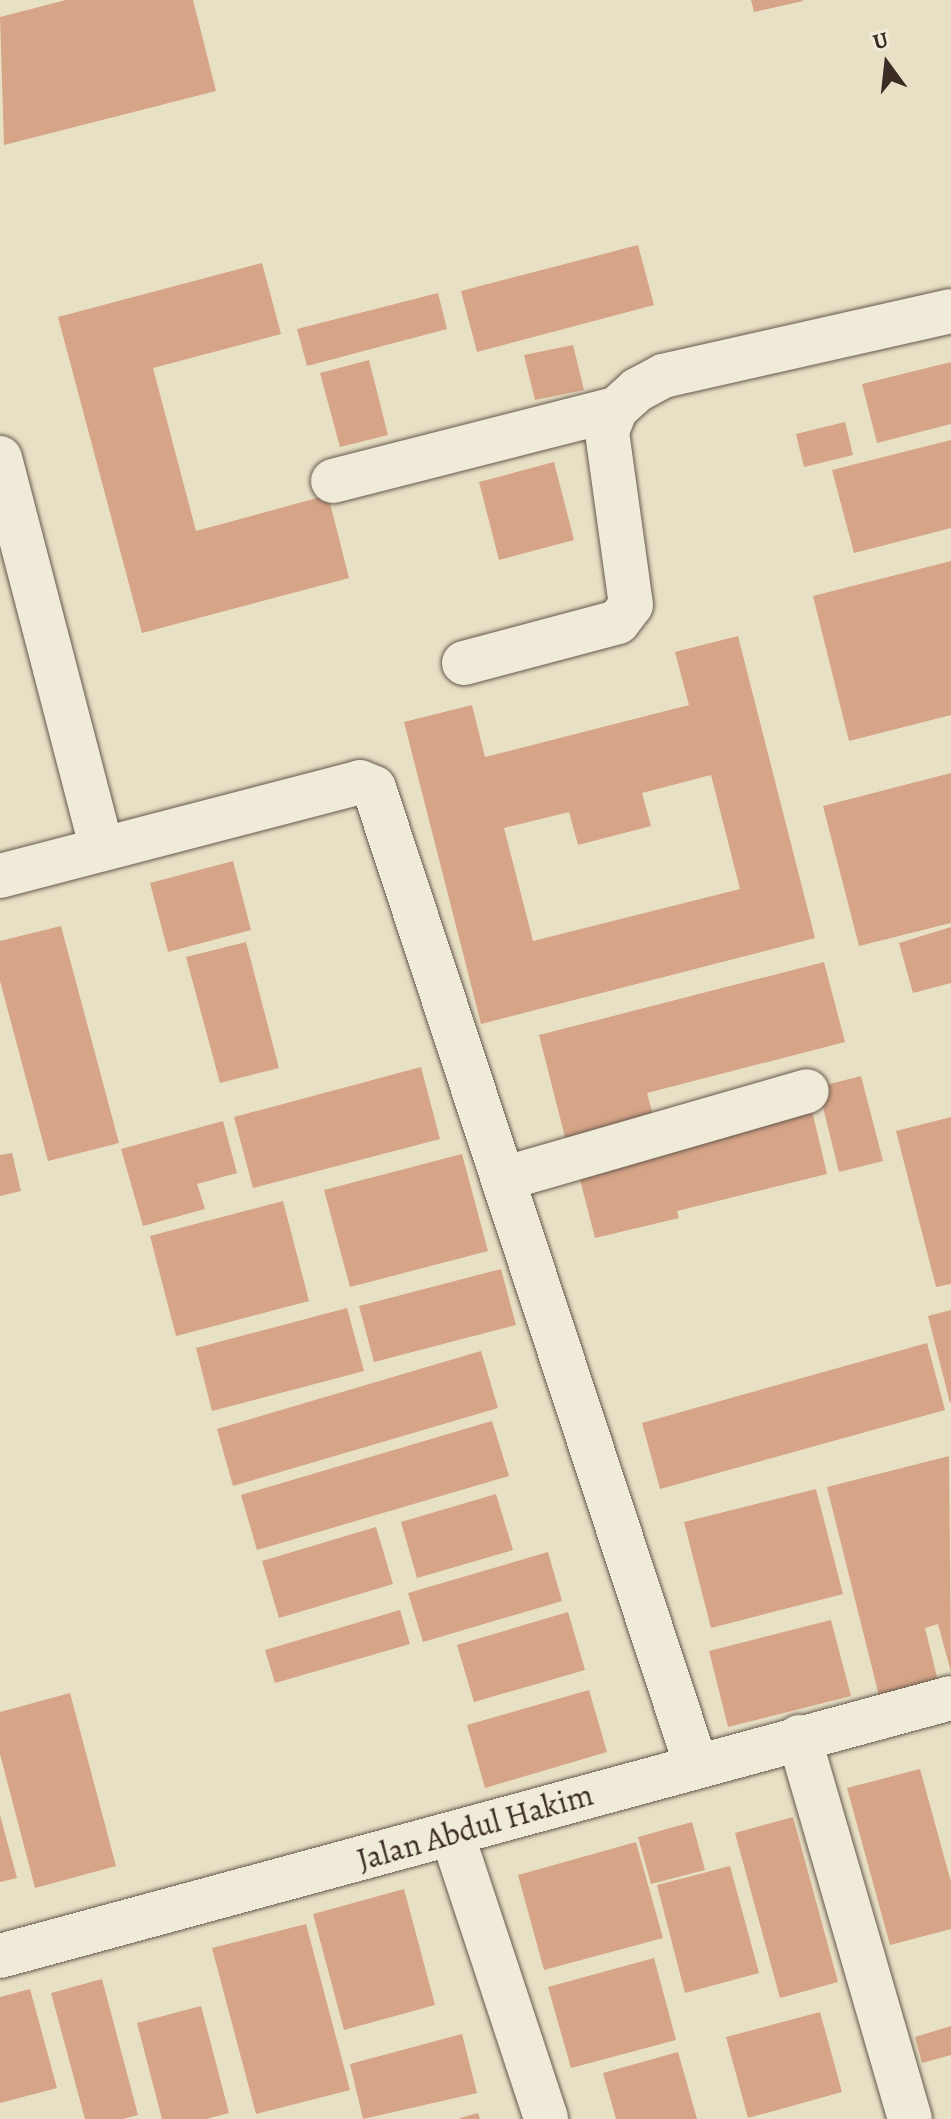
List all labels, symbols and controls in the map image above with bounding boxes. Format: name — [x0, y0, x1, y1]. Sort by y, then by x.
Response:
north arrow — [847, 24, 927, 104]
text: U — [870, 24, 892, 57]
street label: Jalan Abdul Hakim — [352, 1775, 598, 1879]

